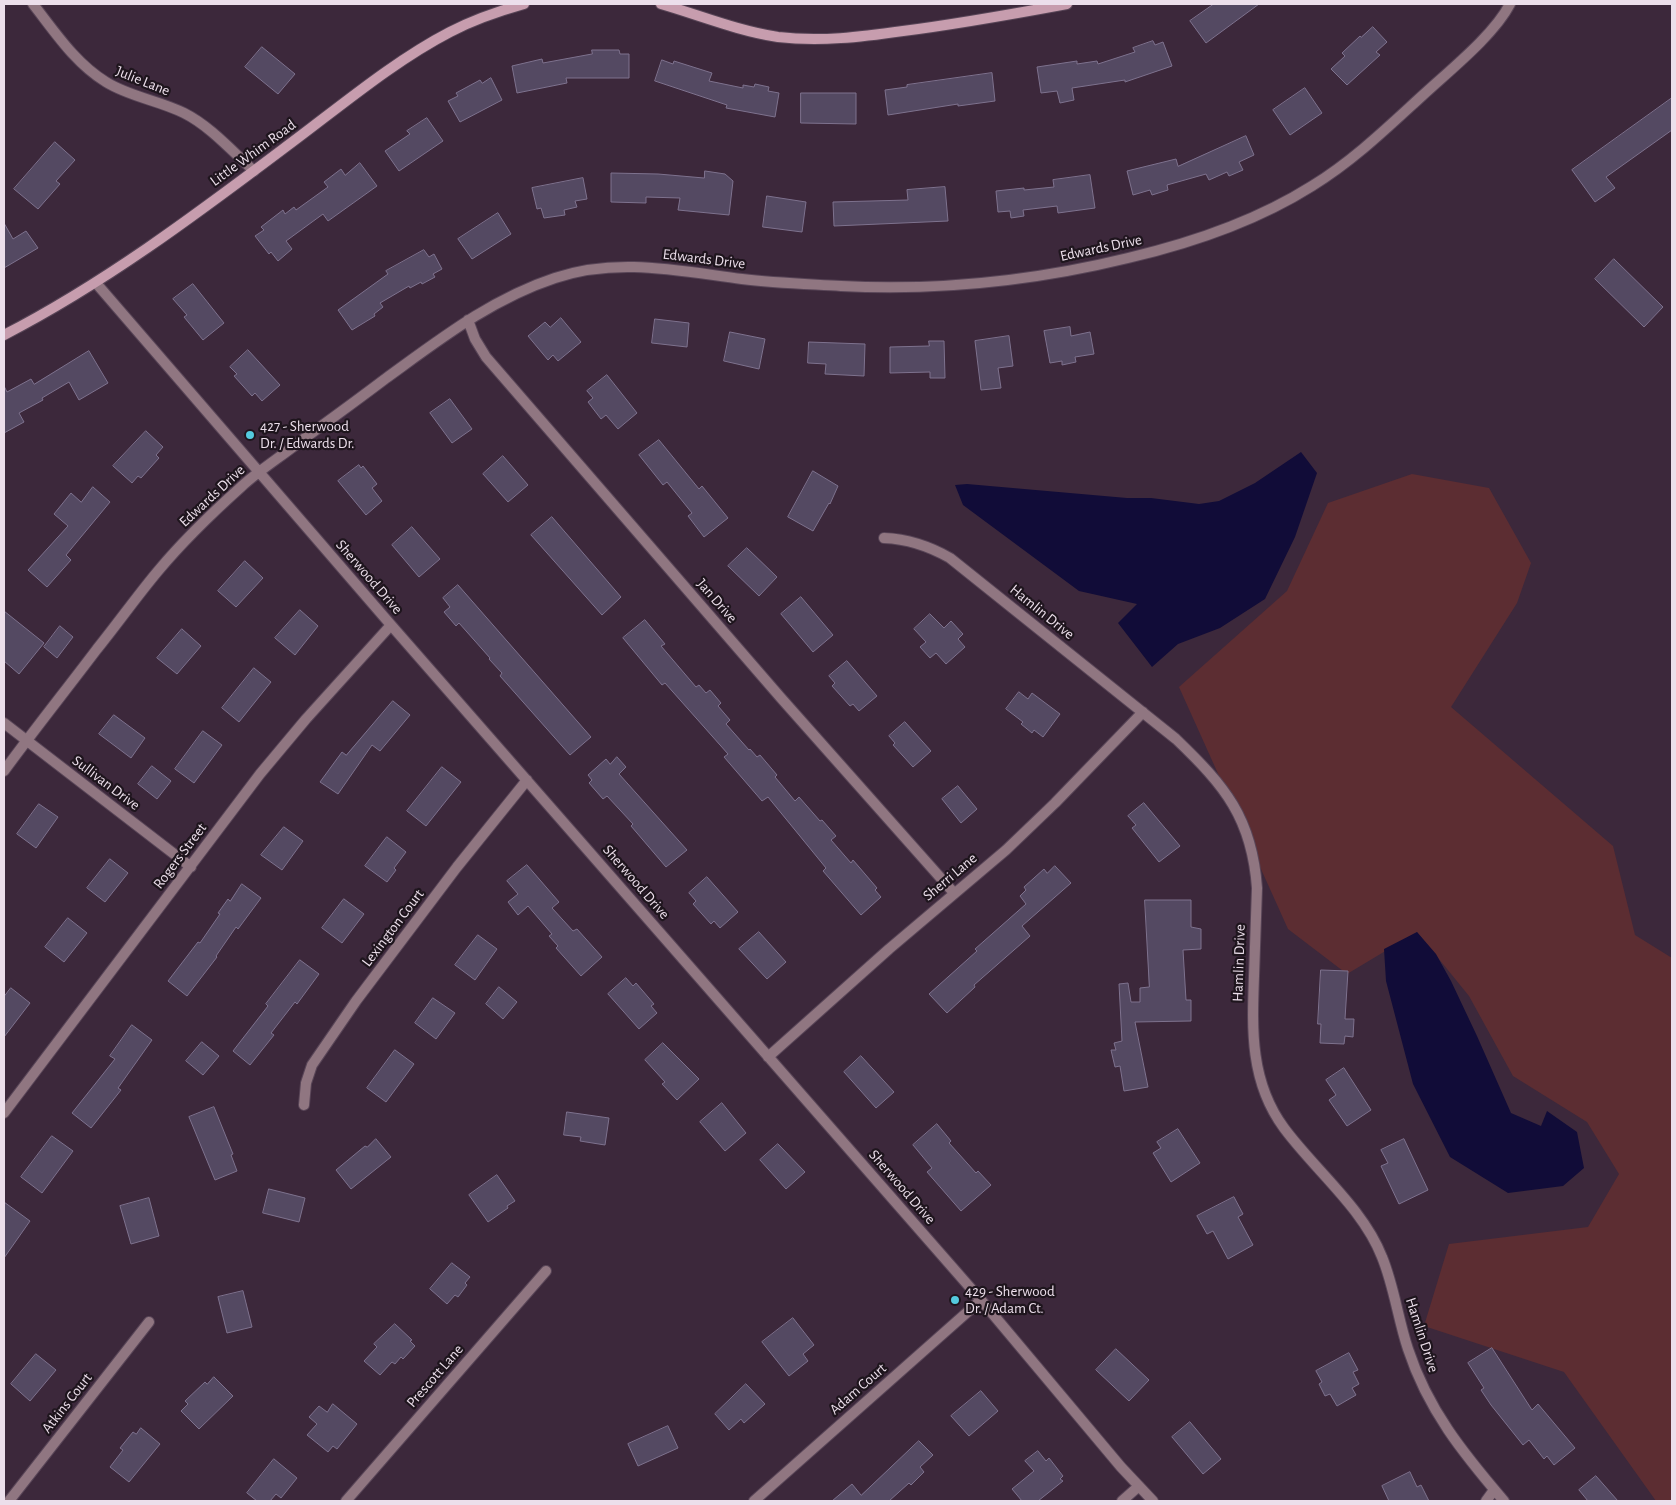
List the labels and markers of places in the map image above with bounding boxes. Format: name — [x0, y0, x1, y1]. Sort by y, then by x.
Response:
place label: 427 - Sherwood Dr. / Edwards Dr. — [260, 417, 355, 452]
marker: 427 - Sherwood Dr. / Edwards Dr. — [244, 429, 256, 441]
place label: 429 - Sherwood Dr. / Adam Ct. — [965, 1282, 1055, 1317]
marker: 429 - Sherwood Dr. / Adam Ct. — [949, 1294, 961, 1306]

